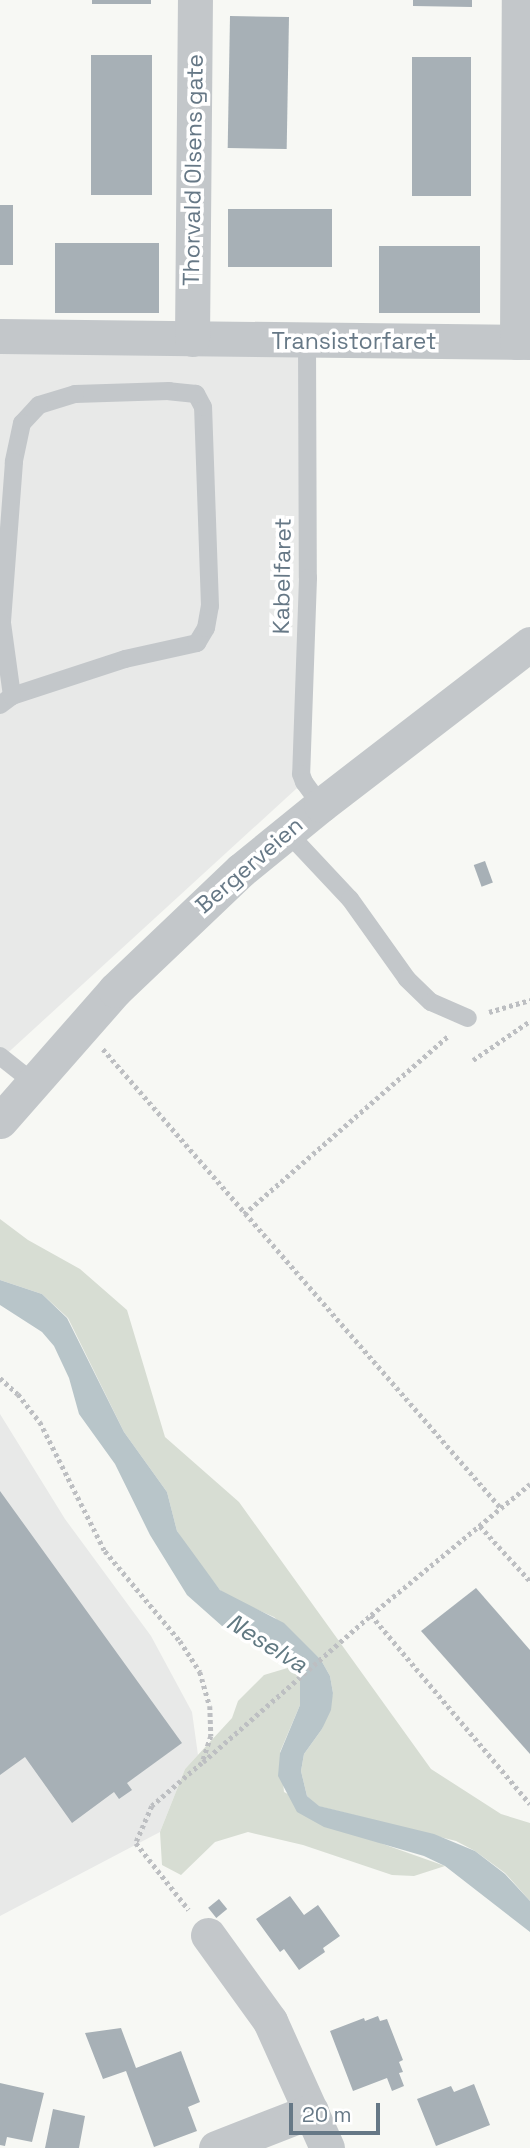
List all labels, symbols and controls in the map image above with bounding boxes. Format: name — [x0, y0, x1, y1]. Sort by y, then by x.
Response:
street label: Thorvald Olsens gate — [177, 54, 209, 286]
street label: Transistorfaret — [271, 327, 437, 355]
street label: Kabelfaret — [267, 518, 297, 634]
street label: Bergerveien — [190, 811, 308, 919]
water label: Neselva — [222, 1607, 312, 1679]
scale bar — [292, 2088, 383, 2132]
text: 20 m — [302, 2101, 352, 2128]

